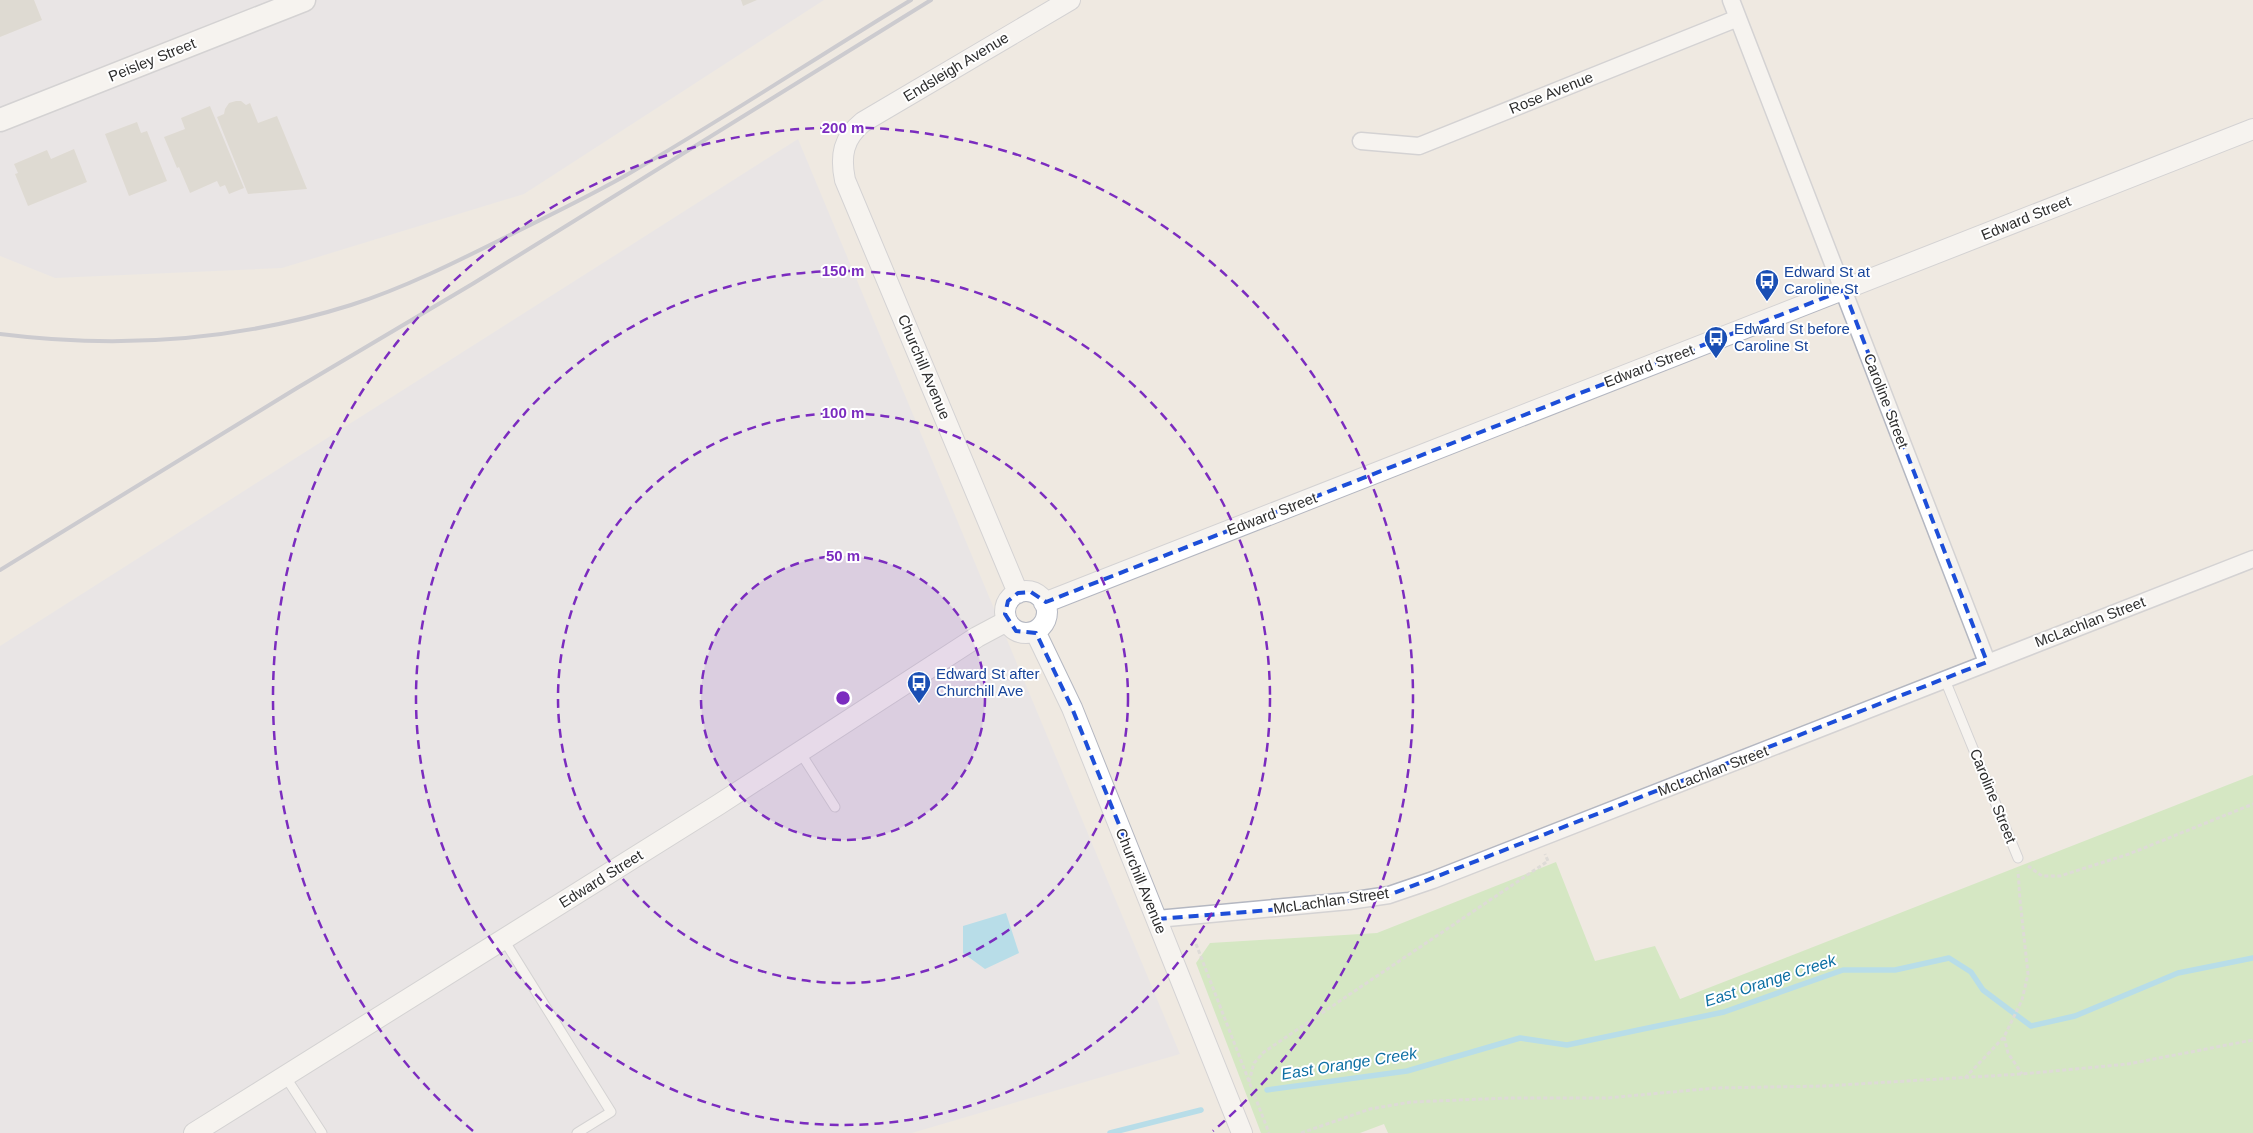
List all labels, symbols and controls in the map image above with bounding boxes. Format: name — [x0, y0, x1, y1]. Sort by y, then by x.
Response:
street label: Endsleigh Avenue — [900, 28, 1011, 105]
street label: Peisley Street — [106, 34, 199, 85]
street label: Rose Avenue — [1506, 68, 1595, 117]
text: 200 m — [822, 119, 864, 136]
street label: Edward Street — [1979, 192, 2074, 243]
text: 150 m — [822, 262, 864, 279]
place label: Edward St at Caroline St — [1784, 263, 1871, 297]
bus stop icon: Edward St at Caroline St — [1754, 268, 1780, 302]
street label: Churchill Avenue — [895, 312, 954, 422]
place label: Edward St before Caroline St — [1734, 320, 1850, 354]
bus stop icon: Edward St before Caroline St — [1703, 325, 1729, 359]
street label: Edward Street — [1601, 340, 1697, 390]
street label: Caroline Street — [1861, 351, 1913, 451]
text: 100 m — [822, 404, 864, 421]
street label: Edward Street — [1224, 488, 1320, 538]
text: 50 m — [826, 547, 860, 564]
street label: McLachlan Street — [2032, 592, 2148, 650]
place label: Edward St after Churchill Ave — [936, 665, 1039, 699]
bus stop icon: Edward St after Churchill Ave — [906, 670, 932, 704]
centre of rings — [834, 689, 852, 707]
street label: McLachlan Street — [1655, 741, 1771, 799]
street label: Caroline Street — [1967, 746, 2020, 846]
street label: Churchill Avenue — [1113, 826, 1170, 936]
street label: Edward Street — [556, 846, 646, 911]
street label: McLachlan Street — [1272, 884, 1391, 917]
water label: East Orange Creek — [1702, 951, 1839, 1010]
water label: East Orange Creek — [1280, 1044, 1419, 1083]

